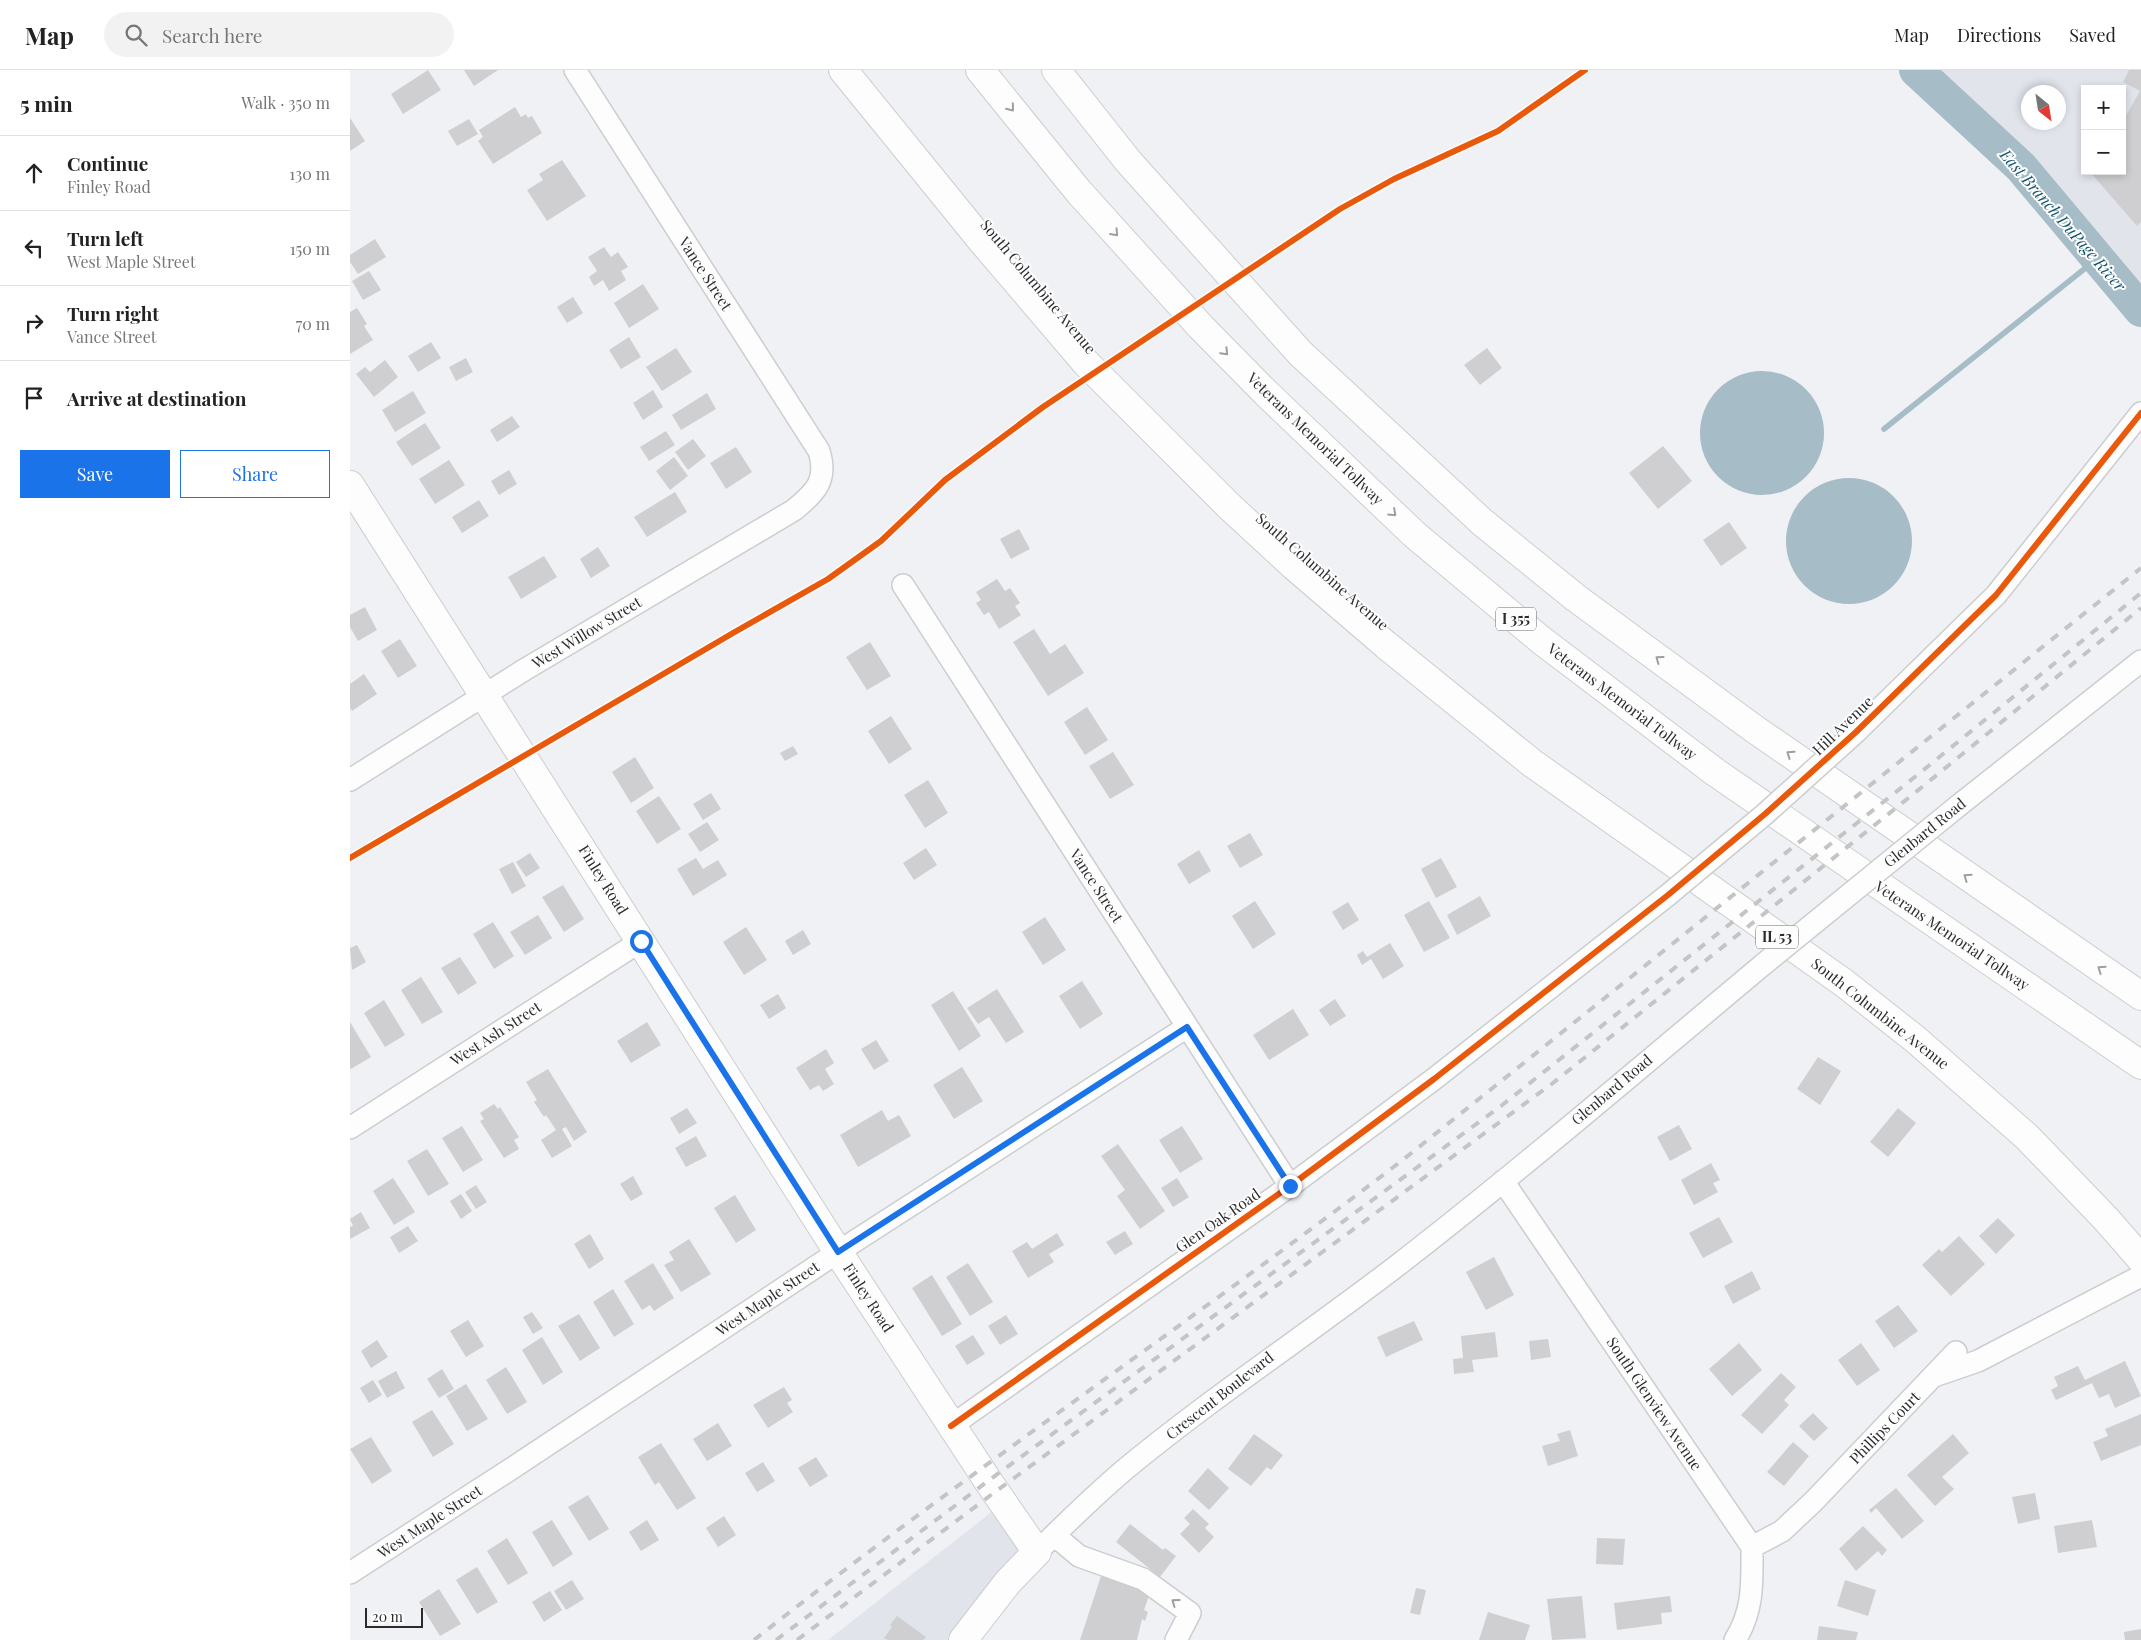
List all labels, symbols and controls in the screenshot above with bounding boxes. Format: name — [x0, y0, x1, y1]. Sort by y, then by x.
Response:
search box — [104, 12, 454, 57]
text: Map — [25, 19, 74, 51]
icon: search — [122, 21, 150, 49]
text: Search here — [162, 22, 262, 48]
text: Map — [1894, 23, 1929, 47]
text: Directions — [1957, 23, 2041, 47]
text: Saved — [2069, 23, 2116, 47]
north arrow — [2021, 85, 2066, 130]
map controls — [2081, 85, 2126, 175]
button: + — [2081, 85, 2126, 130]
text: 5 min — [20, 89, 73, 117]
text: Walk · 350 m — [241, 92, 330, 113]
one-way arrow — [1005, 102, 1013, 111]
button: − — [2081, 130, 2126, 175]
water label: East Branch DuPage River — [1995, 144, 2132, 296]
text: Continue — [67, 150, 148, 176]
icon: ahead — [20, 159, 48, 187]
text: 130 m — [289, 163, 330, 184]
text: Finley Road — [67, 176, 151, 197]
street label: South Columbine Avenue — [977, 215, 1101, 358]
text: Turn left — [67, 225, 144, 251]
one-way arrow — [1109, 227, 1118, 236]
street label: Vance Street — [674, 232, 737, 315]
icon: left — [20, 234, 48, 262]
text: 150 m — [290, 238, 330, 259]
text: West Maple Street — [67, 251, 196, 272]
text: Turn right — [67, 300, 159, 326]
icon: right — [20, 309, 48, 337]
text: 70 m — [296, 313, 330, 334]
text: Vance Street — [67, 326, 156, 347]
one-way arrow — [1219, 346, 1228, 355]
street label: Veterans Memorial Tollway — [1242, 367, 1389, 509]
icon: arrive — [20, 384, 48, 412]
text: Arrive at destination — [67, 385, 247, 411]
button: Save — [20, 450, 170, 498]
button: Share — [180, 450, 330, 498]
one-way arrow — [1387, 507, 1396, 516]
street label: South Columbine Avenue — [1252, 508, 1393, 634]
street label: West Willow Street — [527, 591, 646, 673]
road number: I 355 — [1496, 608, 1536, 630]
street label: Veterans Memorial Tollway — [1543, 638, 1702, 764]
one-way arrow — [1656, 656, 1665, 664]
street label: Hill Avenue — [1808, 691, 1877, 759]
one-way arrow — [1786, 751, 1796, 760]
street label: Glenbard Road — [1879, 793, 1970, 871]
street label: Finley Road — [575, 841, 633, 918]
street label: Vance Street — [1065, 844, 1128, 927]
one-way arrow — [1963, 874, 1973, 883]
street label: Veterans Memorial Tollway — [1871, 875, 2034, 995]
road number: IL 53 — [1756, 926, 1798, 949]
route start — [630, 930, 653, 953]
street label: South Columbine Avenue — [1808, 953, 1954, 1073]
one-way arrow — [2097, 966, 2107, 975]
street label: West Ash Street — [446, 996, 545, 1070]
street label: Glenbard Road — [1567, 1049, 1656, 1129]
route end — [1279, 1175, 1302, 1198]
street label: Glen Oak Road — [1171, 1183, 1264, 1257]
street label: West Maple Street — [711, 1256, 824, 1341]
street label: Finley Road — [839, 1259, 899, 1336]
street label: South Glenview Avenue — [1603, 1333, 1707, 1474]
street label: Crescent Boulevard — [1161, 1347, 1278, 1444]
street label: Phillips Court — [1845, 1386, 1924, 1468]
street label: West Maple Street — [373, 1480, 486, 1563]
one-way arrow — [1171, 1599, 1181, 1608]
scale bar — [365, 1605, 422, 1628]
text: 20 m — [372, 1607, 403, 1626]

